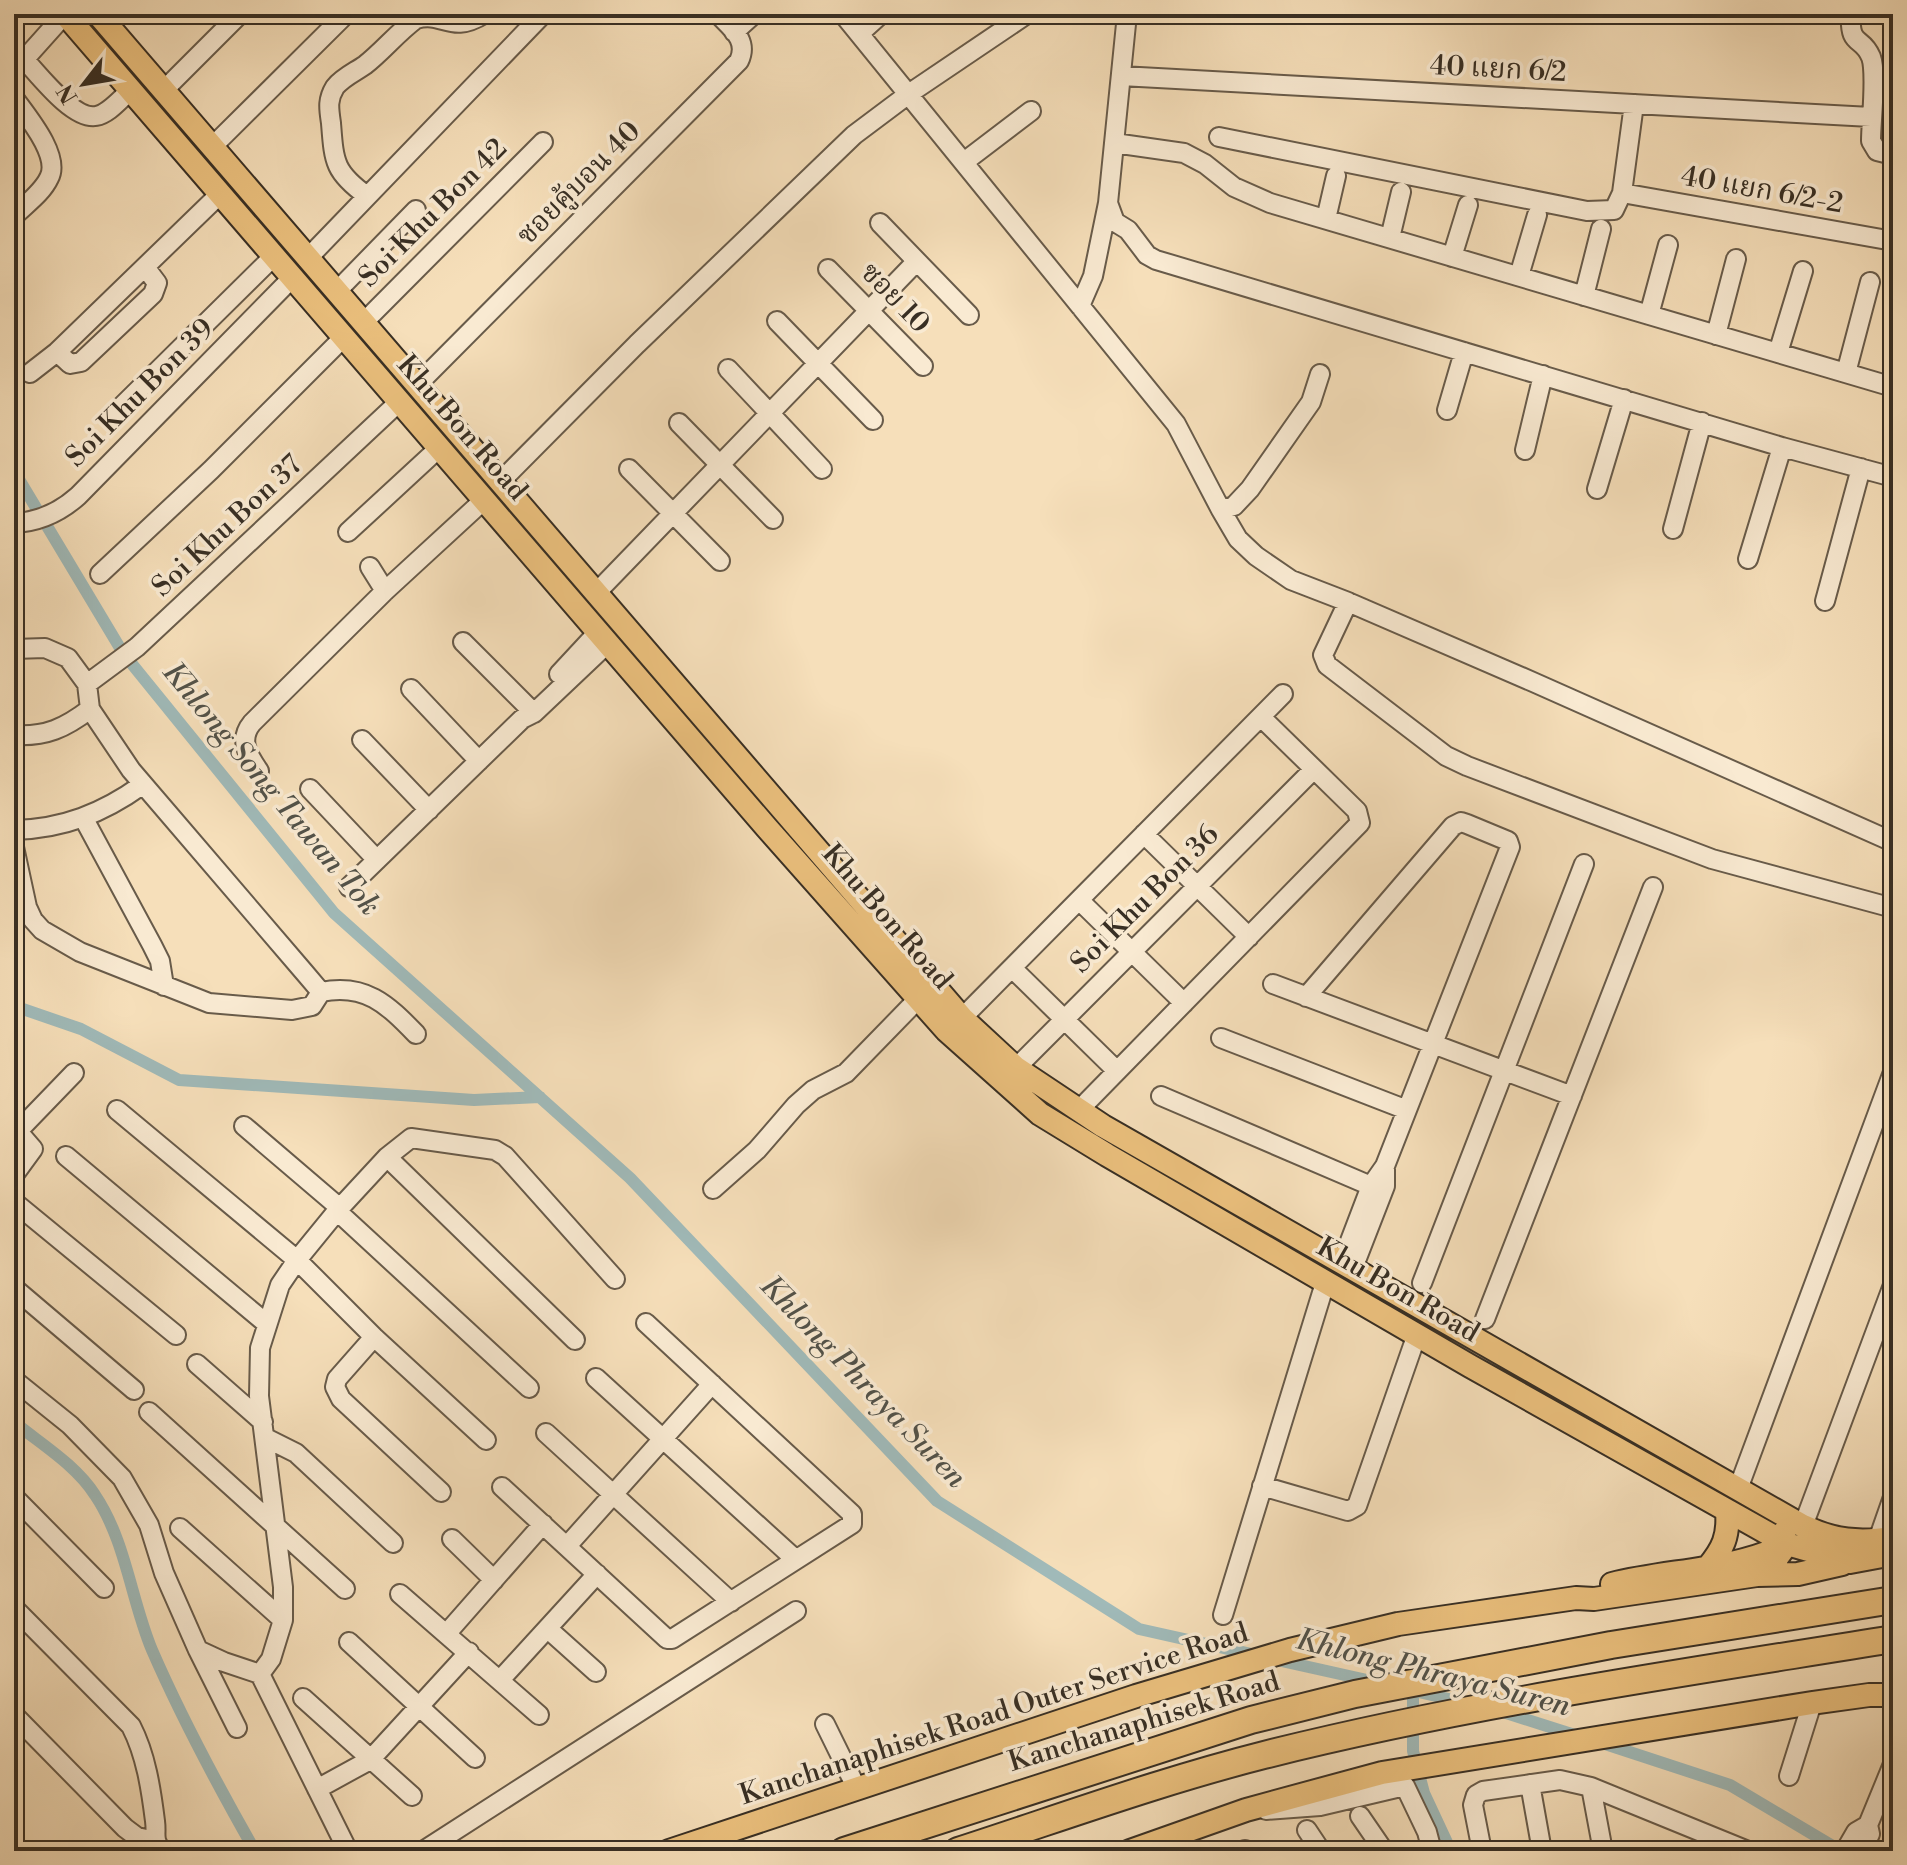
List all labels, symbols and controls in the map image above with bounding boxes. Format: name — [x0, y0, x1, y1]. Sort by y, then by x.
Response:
north arrow — [44, 44, 124, 124]
street label: 40 แยก 6/2 — [1429, 48, 1567, 90]
text: N — [52, 79, 84, 108]
street label: ซอยคู้บอน 40 — [510, 114, 648, 252]
street label: Soi Khu Bon 42 — [351, 131, 515, 295]
street label: 40 แยก 6/2-2 — [1678, 159, 1846, 221]
street label: ซอย 10 — [853, 255, 937, 341]
street label: Soi Khu Bon 39 — [58, 311, 222, 475]
street label: Khu Bon Road — [389, 348, 535, 508]
street label: Soi Khu Bon 37 — [145, 448, 309, 604]
water label: Khlong Song Tawan Tok — [154, 654, 388, 924]
street label: Soi Khu Bon 36 — [1063, 817, 1227, 981]
street label: Khu Bon Road — [814, 837, 960, 997]
street label: Khu Bon Road — [1311, 1229, 1485, 1351]
water label: Khlong Phraya Suren — [752, 1268, 974, 1496]
street label: Kanchanaphisek Road Outer Service Road — [735, 1616, 1253, 1812]
water label: Khlong Phraya Suren — [1292, 1621, 1574, 1725]
street label: Kanchanaphisek Road — [1004, 1665, 1284, 1779]

